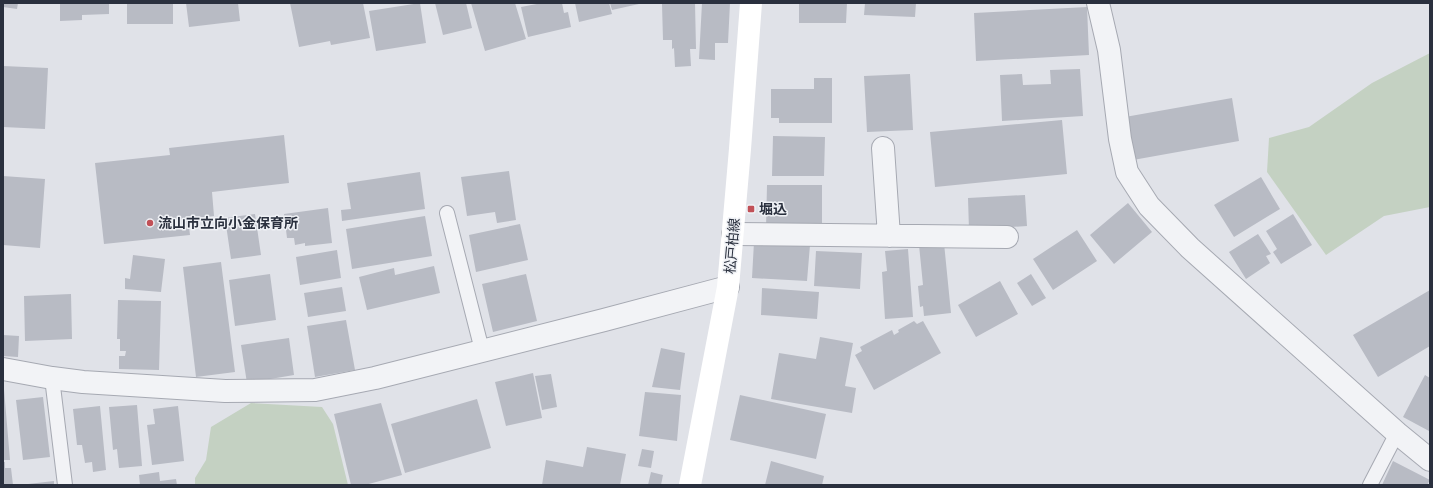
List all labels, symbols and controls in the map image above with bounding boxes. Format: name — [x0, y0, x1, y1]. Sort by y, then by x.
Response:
place label: 堀込 — [759, 201, 787, 218]
marker: 堀込 — [746, 204, 756, 214]
place label: 流山市立向小金保育所 — [158, 215, 298, 232]
street label: 松戸柏線 — [722, 217, 743, 275]
marker: 流山市立向小金保育所 — [145, 218, 155, 228]

